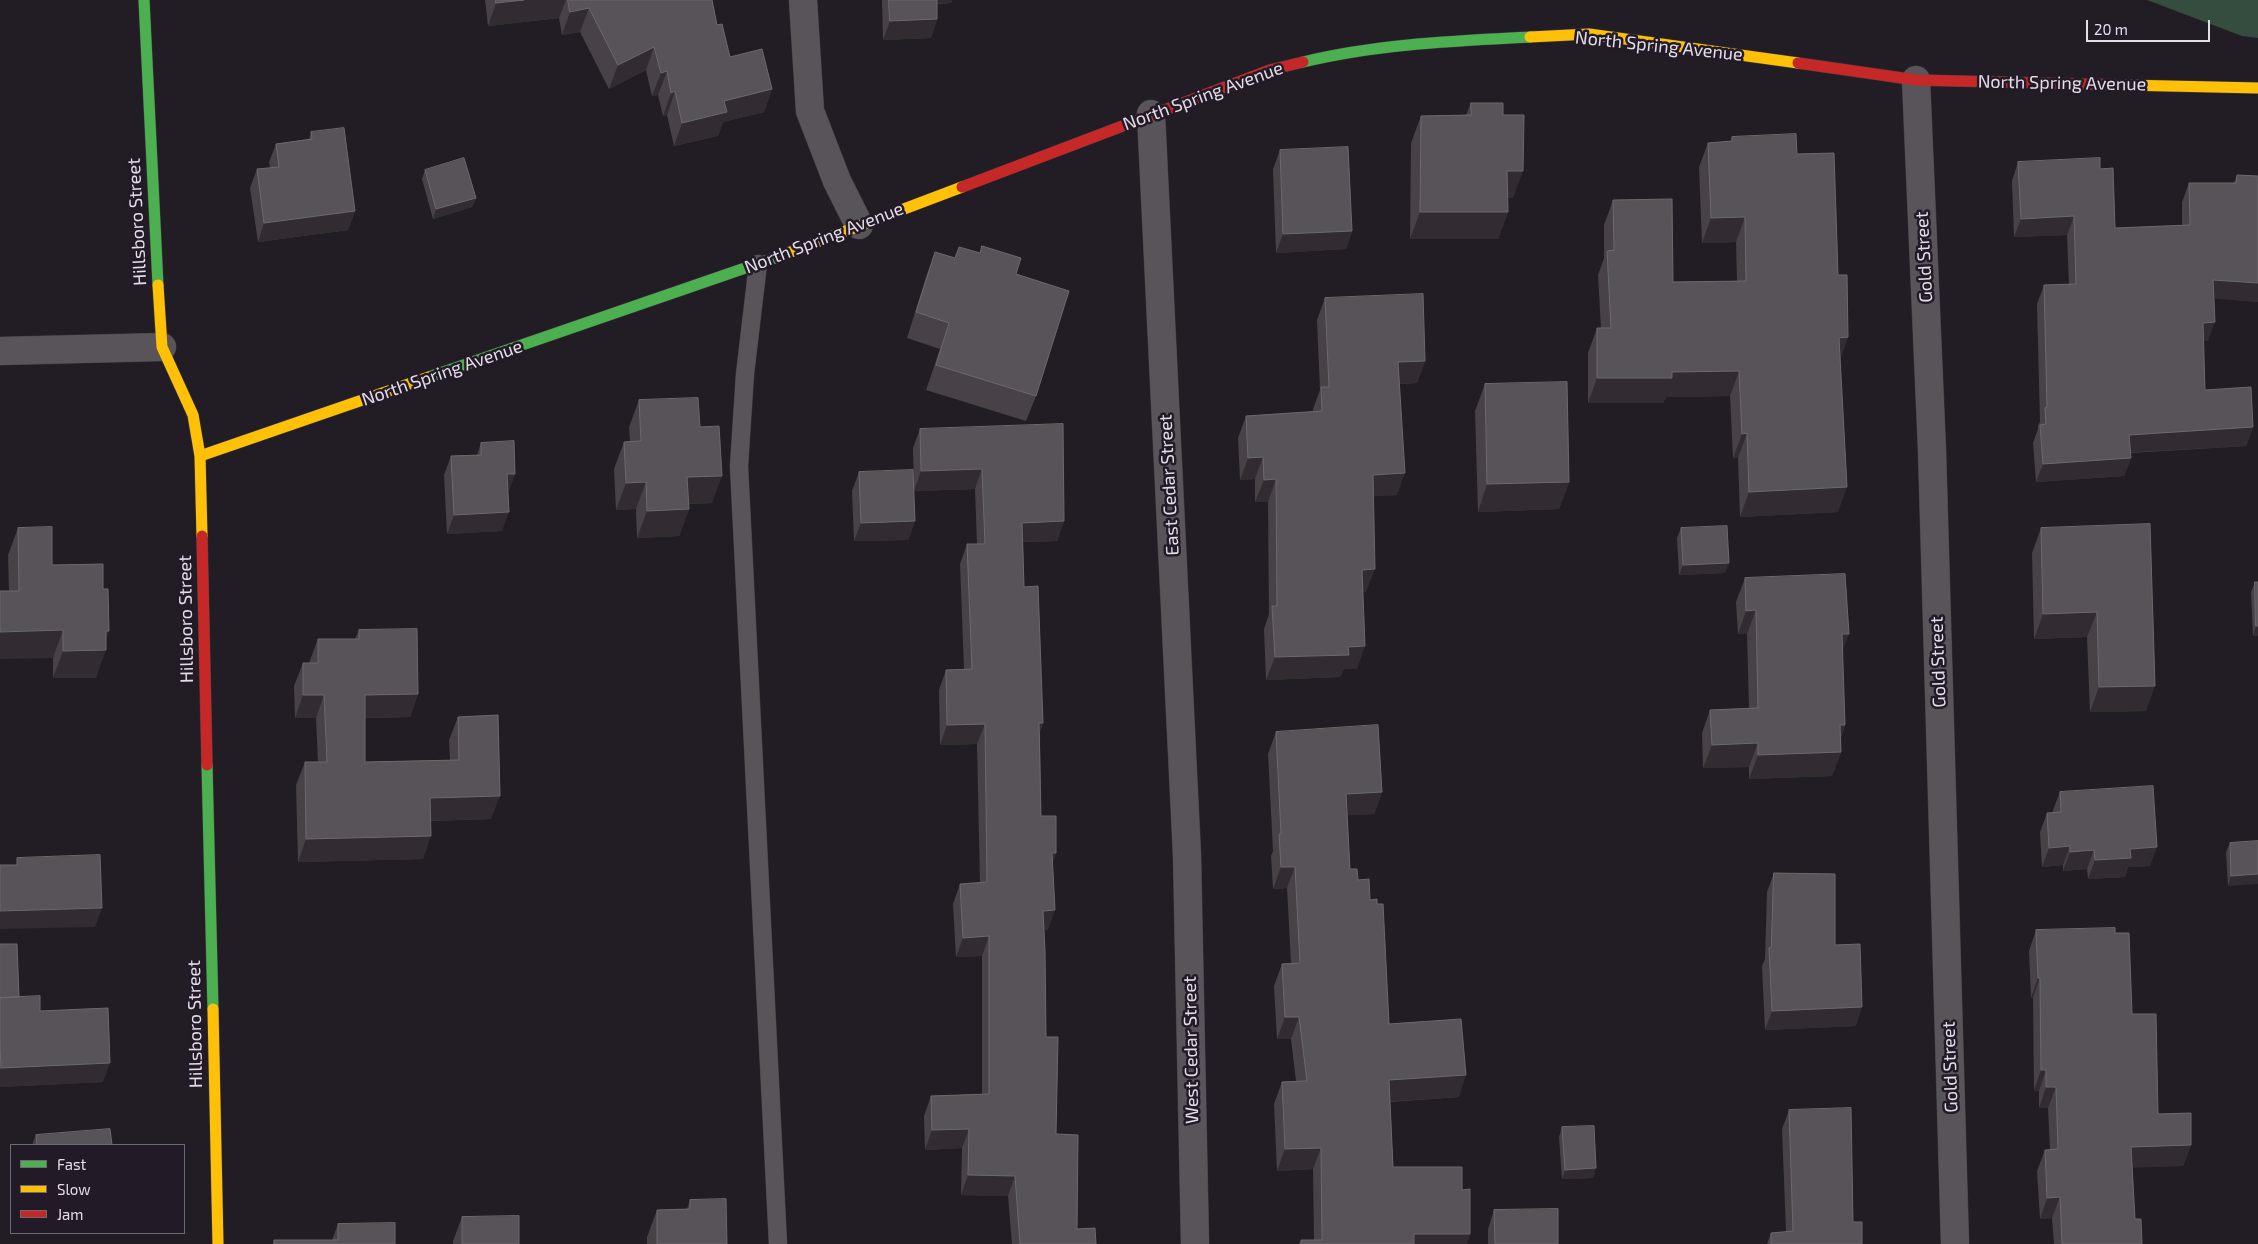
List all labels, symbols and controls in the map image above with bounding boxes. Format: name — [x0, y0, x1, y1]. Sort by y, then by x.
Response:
scale bar — [2088, 10, 2212, 42]
text: 20 m — [2094, 20, 2128, 38]
street label: North Spring Avenue — [1574, 26, 1744, 66]
street label: North Spring Avenue — [1120, 57, 1286, 135]
street label: North Spring Avenue — [1978, 71, 2146, 95]
street label: Hillsboro Street — [123, 157, 151, 287]
street label: North Spring Avenue — [741, 198, 907, 278]
street label: Gold Street — [1911, 211, 1937, 303]
street label: North Spring Avenue — [359, 335, 525, 411]
street label: East Cedar Street — [1155, 414, 1183, 556]
street label: Hillsboro Street — [174, 555, 198, 683]
street label: Gold Street — [1926, 616, 1950, 708]
street label: Hillsboro Street — [183, 960, 207, 1088]
street label: West Cedar Street — [1179, 976, 1203, 1124]
street label: Gold Street — [1938, 1021, 1962, 1113]
legend — [10, 1144, 185, 1234]
text: Fast — [57, 1155, 86, 1173]
text: Slow — [57, 1180, 91, 1198]
text: Jam — [57, 1205, 83, 1223]

